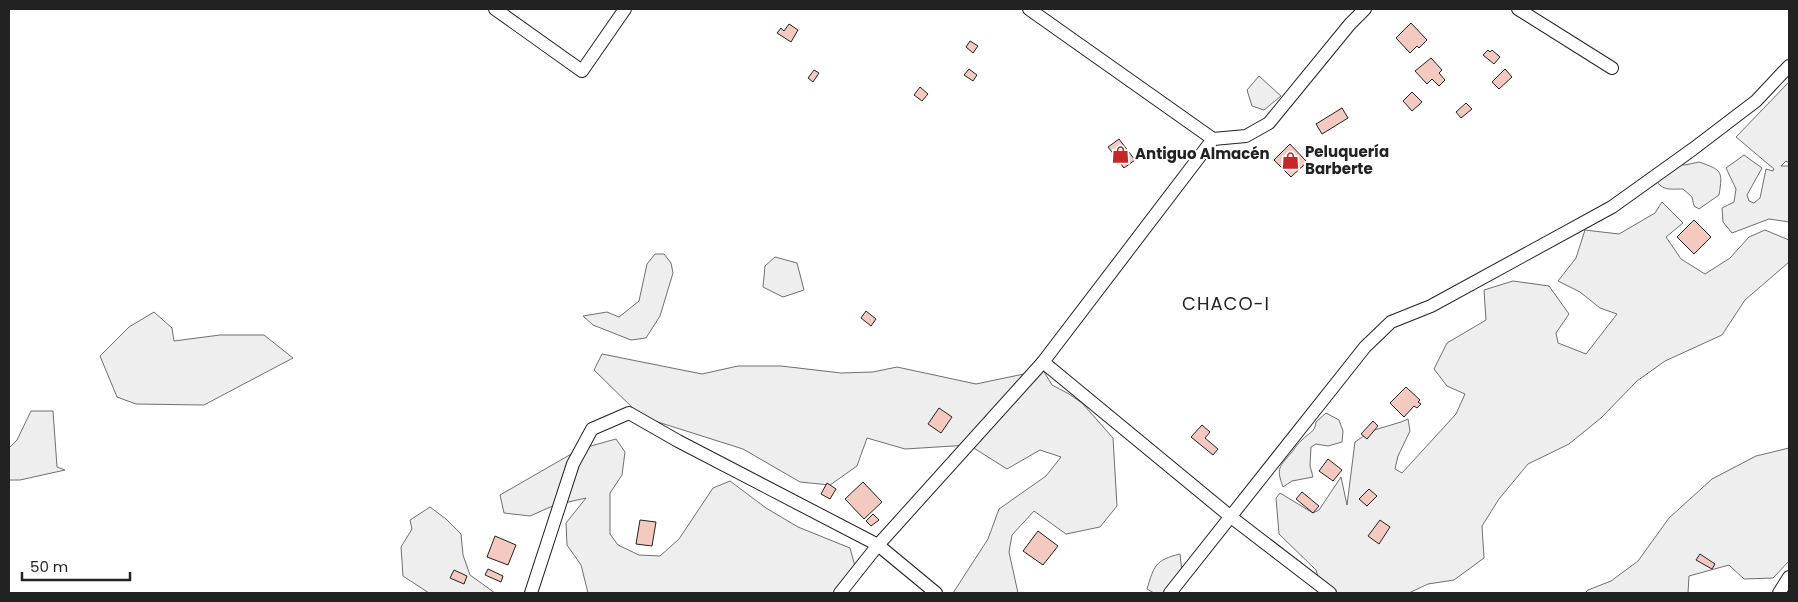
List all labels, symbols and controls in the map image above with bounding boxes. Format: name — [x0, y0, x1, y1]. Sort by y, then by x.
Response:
place label: Peluquería Barberte — [1305, 141, 1389, 179]
place label: Antiguo Almacén — [1135, 143, 1270, 164]
shop icon: Antiguo Almacén — [1111, 144, 1131, 164]
shop icon: Peluquería Barberte — [1281, 151, 1301, 171]
district label: CHACO-I — [1182, 291, 1270, 316]
scale bar — [22, 550, 130, 582]
text: 50 m — [30, 556, 68, 577]

